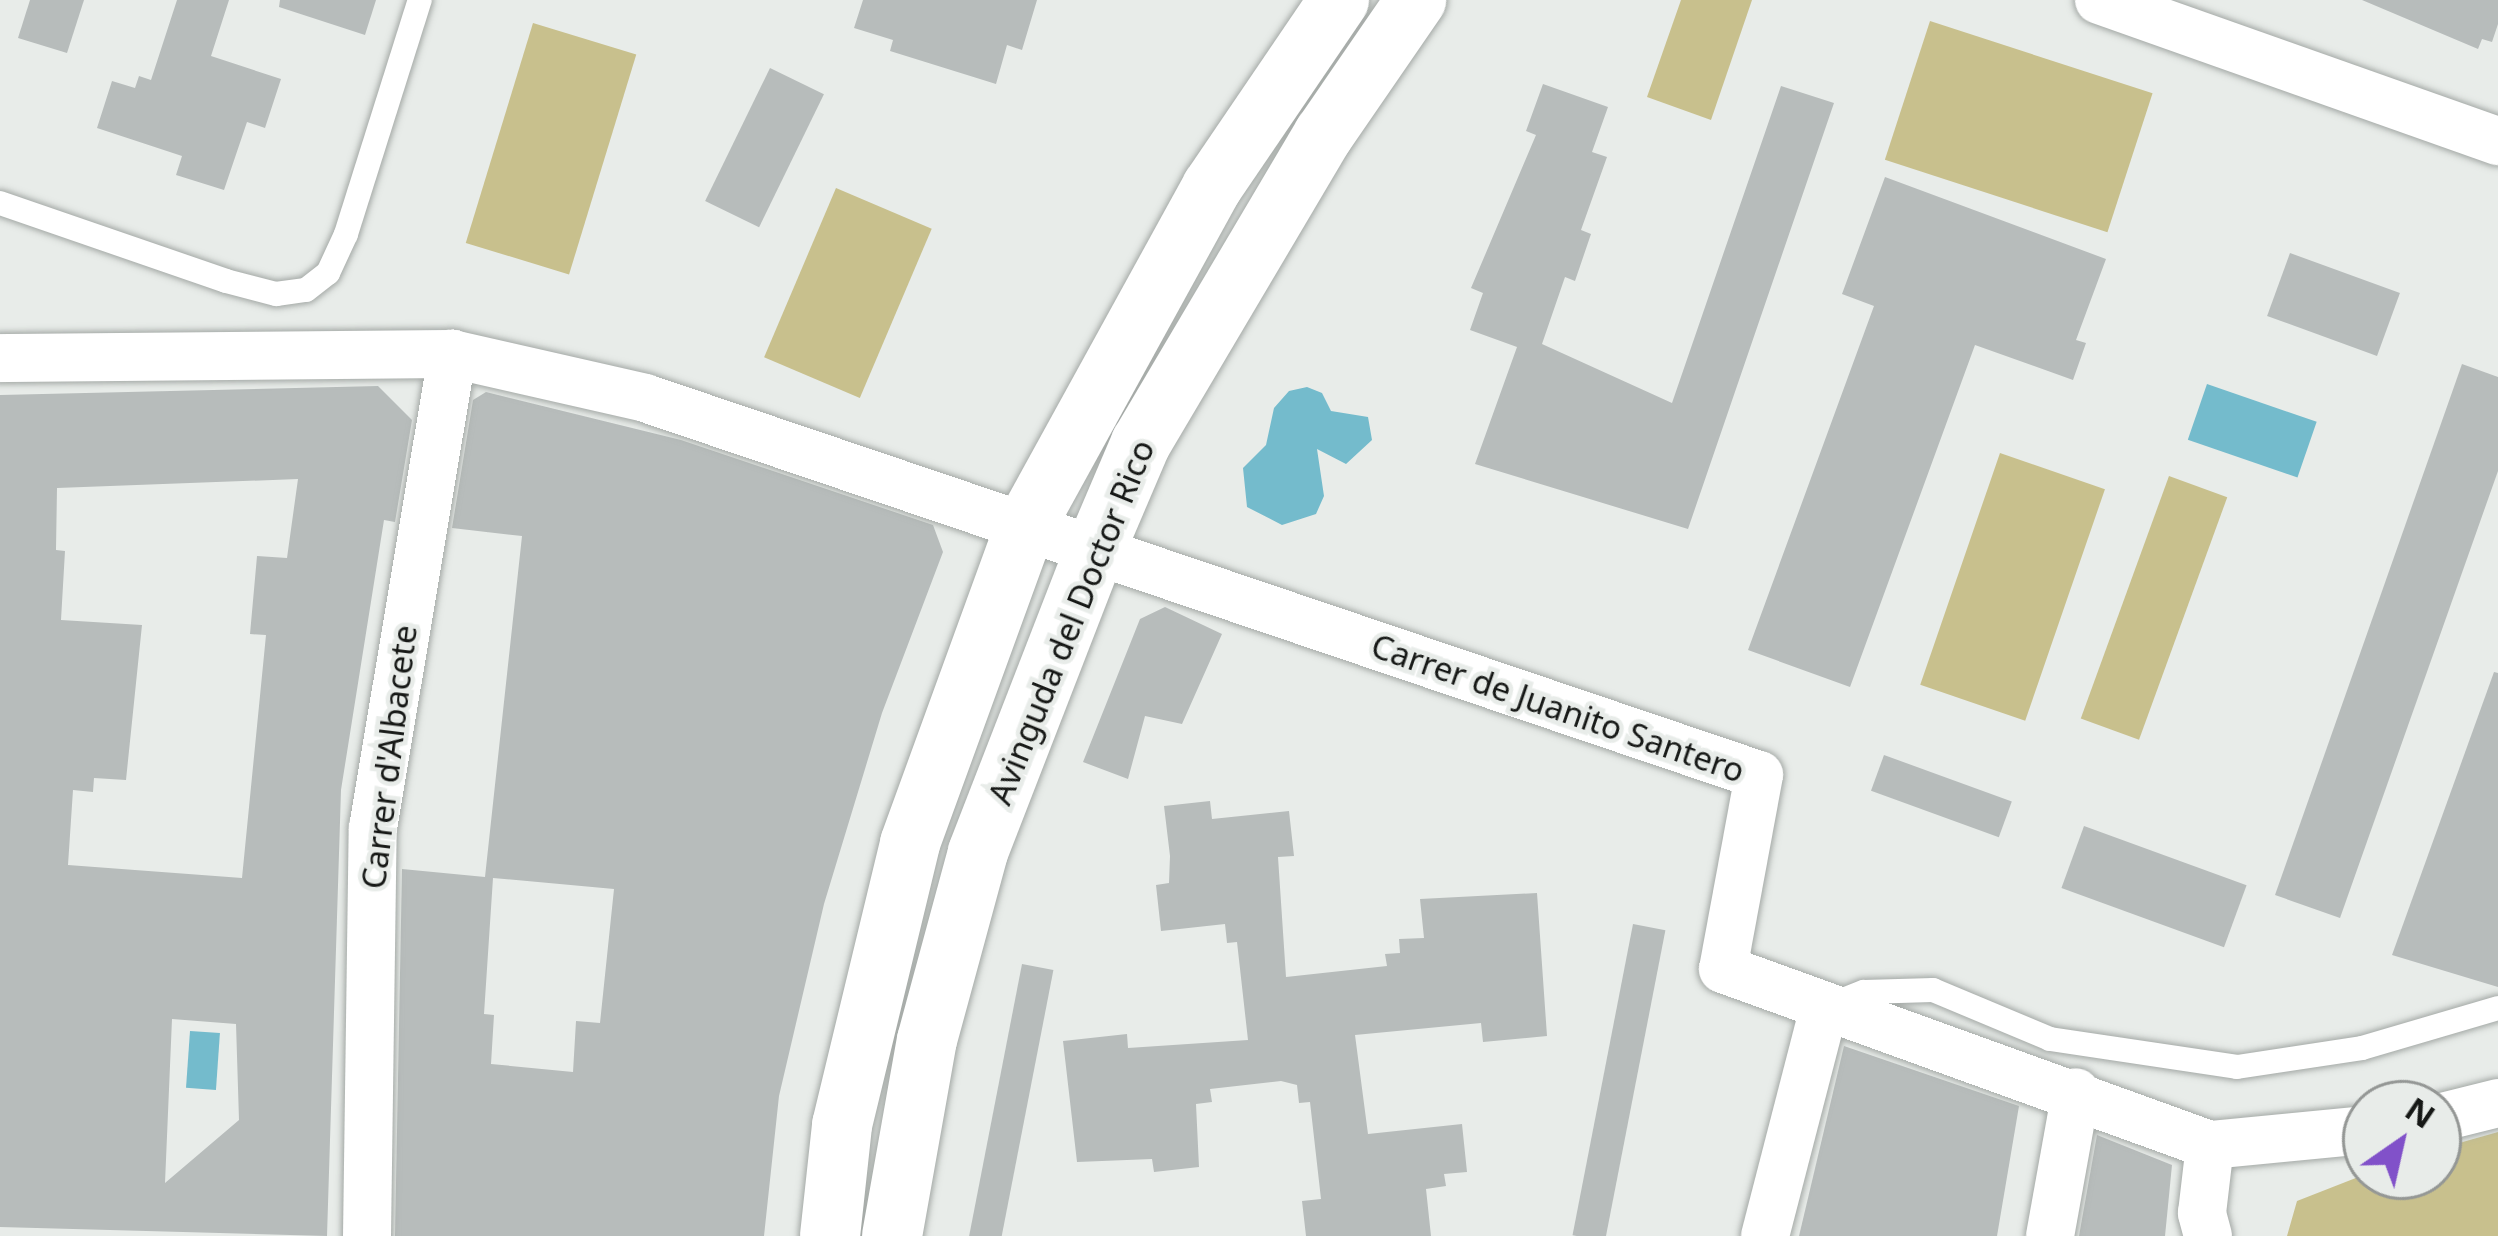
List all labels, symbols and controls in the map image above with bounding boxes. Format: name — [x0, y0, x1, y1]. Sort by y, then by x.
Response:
street label: Avinguda del Doctor Rico — [980, 434, 1162, 810]
street label: Carrer d'Albacete — [353, 623, 425, 891]
street label: Carrer de Juanito Santero — [1366, 625, 1750, 791]
north arrow — [2342, 1080, 2462, 1200]
text: N — [2397, 1086, 2444, 1138]

